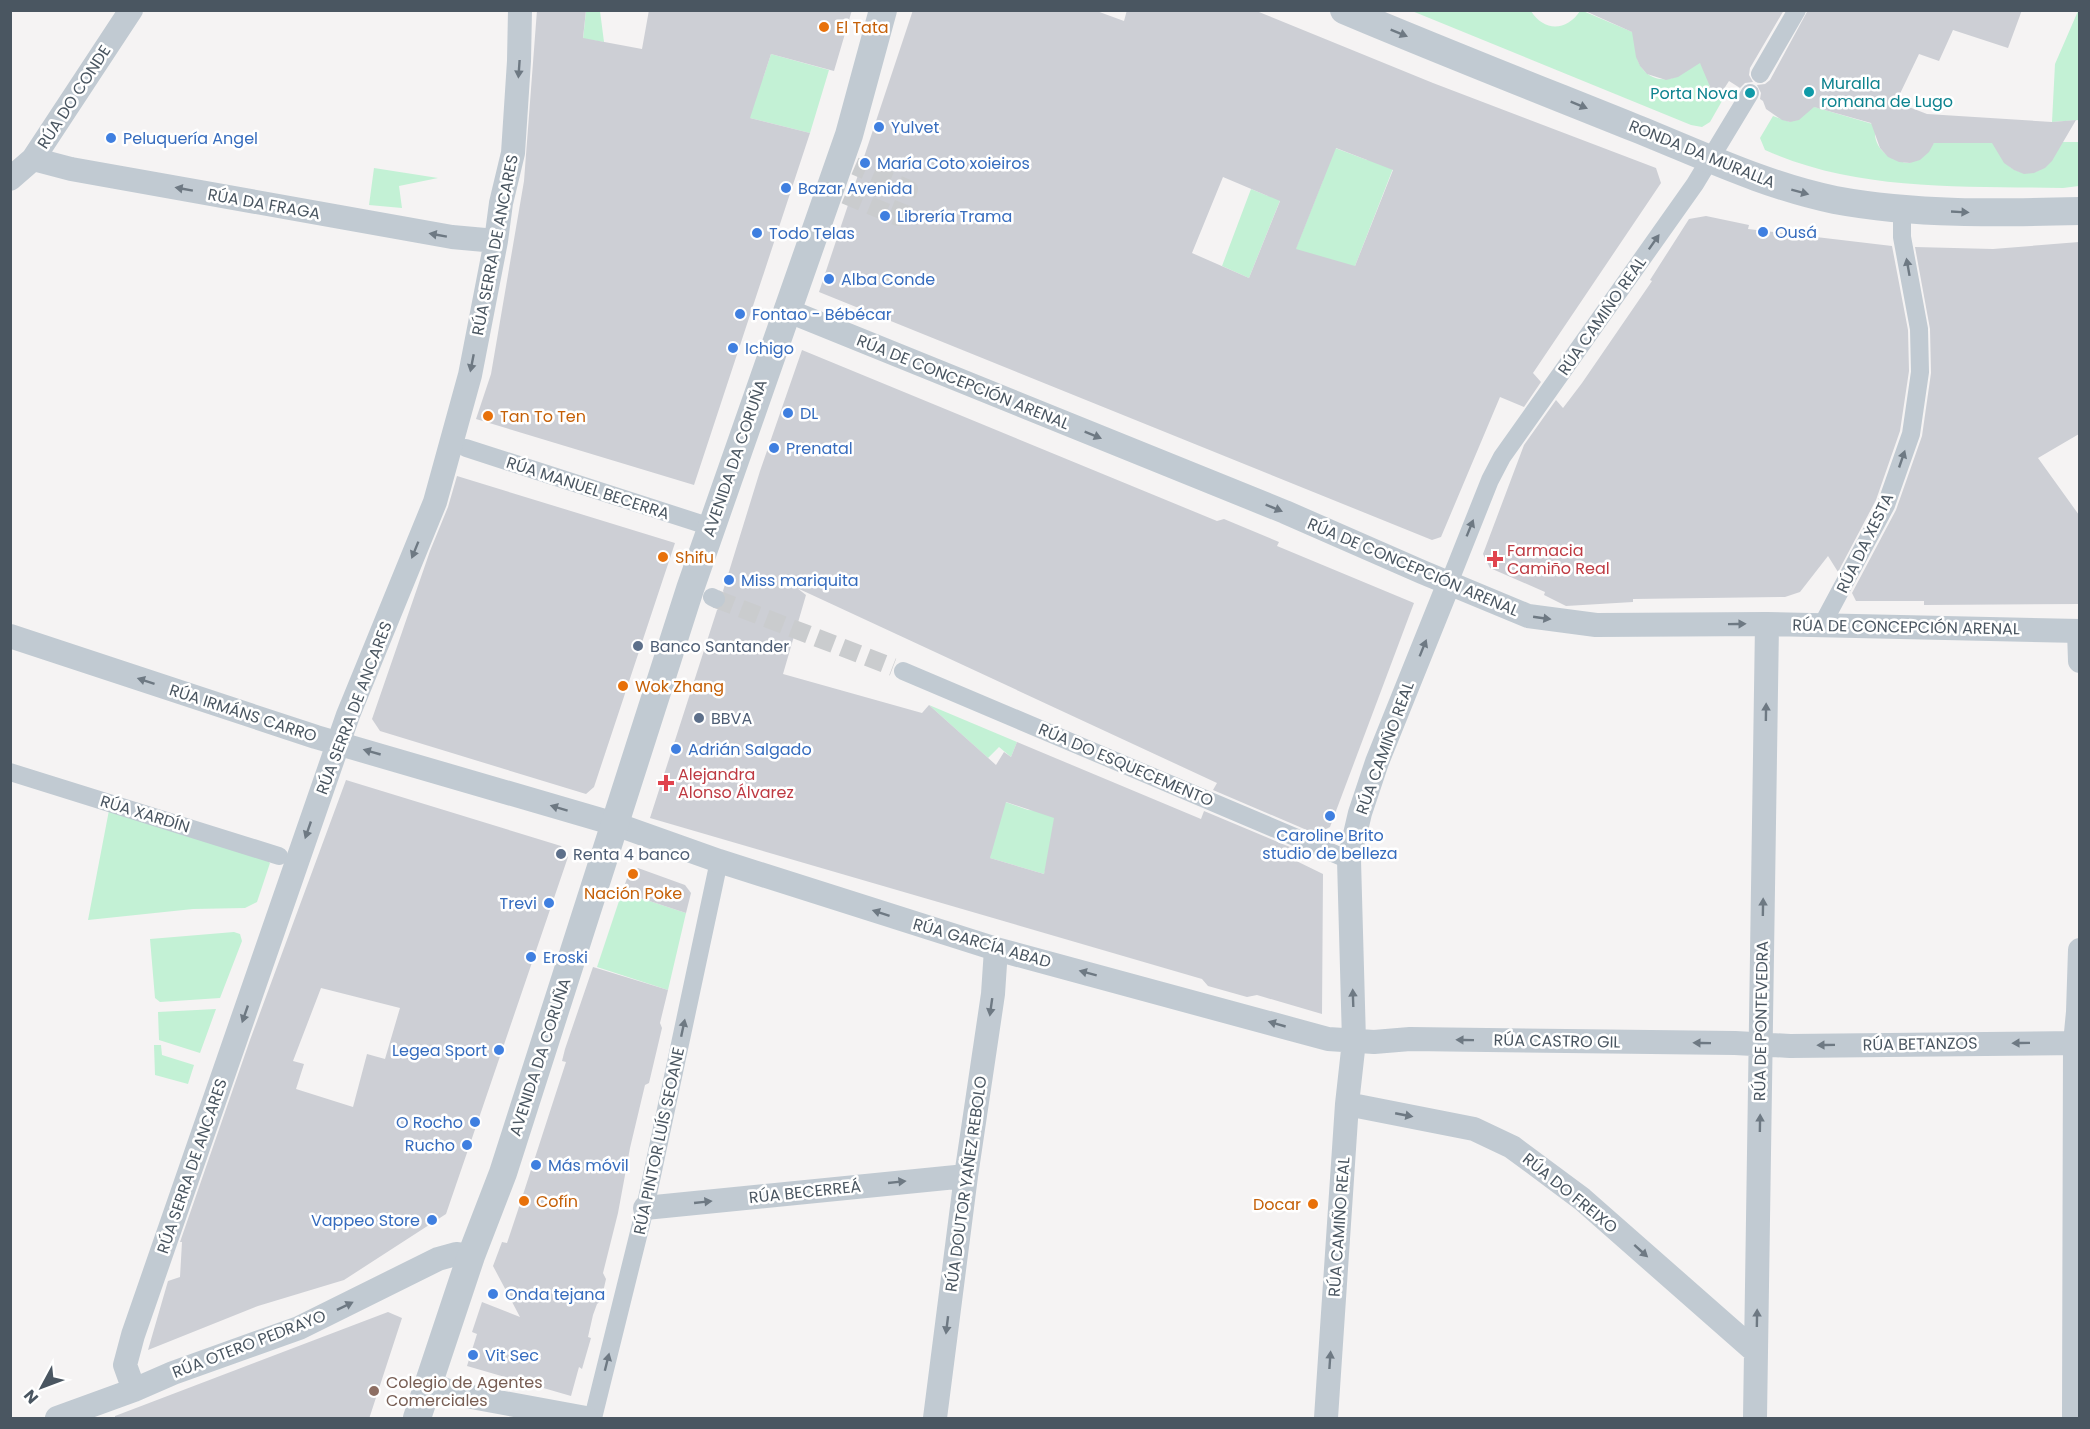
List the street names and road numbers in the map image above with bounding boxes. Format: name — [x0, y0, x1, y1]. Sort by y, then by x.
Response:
street label: RÚA DO CONDE — [32, 41, 116, 153]
street label: RONDA DA MURALLA — [1625, 114, 1779, 194]
street label: RÚA SERRA DE ANCARES — [466, 152, 524, 338]
street label: RÚA DA FRAGA — [206, 183, 322, 225]
street label: RÚA CAMIÑO REAL — [1552, 252, 1652, 380]
street label: RÚA DE CONCEPCIÓN ARENAL — [853, 329, 1073, 435]
street label: AVENIDA DA CORUÑA — [697, 376, 773, 540]
street label: RÚA MANUEL BECERRA — [503, 451, 673, 525]
street label: RÚA DA XESTA — [1831, 489, 1899, 597]
street label: RÚA DE CONCEPCIÓN ARENAL — [1304, 512, 1522, 622]
street label: RÚA DE CONCEPCIÓN ARENAL — [1792, 614, 2020, 640]
street label: RÚA SERRA DE ANCARES — [310, 618, 398, 798]
street label: RÚA IRMÁNS CARRO — [166, 678, 320, 748]
street label: RÚA CAMIÑO REAL — [1350, 678, 1420, 818]
street label: RÚA DO ESQUECEMENTO — [1035, 718, 1217, 812]
street label: RÚA XARDÍN — [97, 789, 193, 839]
street label: RÚA GARCÍA ABAD — [910, 912, 1054, 974]
street label: RÚA DE PONTEVEDRA — [1748, 941, 1774, 1101]
street label: AVENIDA DA CORUÑA — [504, 975, 577, 1139]
street label: RÚA CASTRO GIL — [1493, 1028, 1621, 1054]
street label: RÚA BETANZOS — [1862, 1031, 1978, 1057]
street label: RÚA PINTOR LUÍS SEOANE — [628, 1045, 690, 1237]
street label: RÚA SERRA DE ANCARES — [151, 1075, 233, 1257]
street label: RÚA DOUTOR YAÑEZ REBOLO — [939, 1075, 993, 1293]
street label: RÚA DO FREIXO — [1518, 1147, 1622, 1239]
street label: RÚA CAMIÑO REAL — [1323, 1156, 1355, 1298]
street label: RÚA BECERREÁ — [748, 1175, 862, 1209]
street label: RÚA OTERO PEDRAYO — [169, 1304, 329, 1384]

